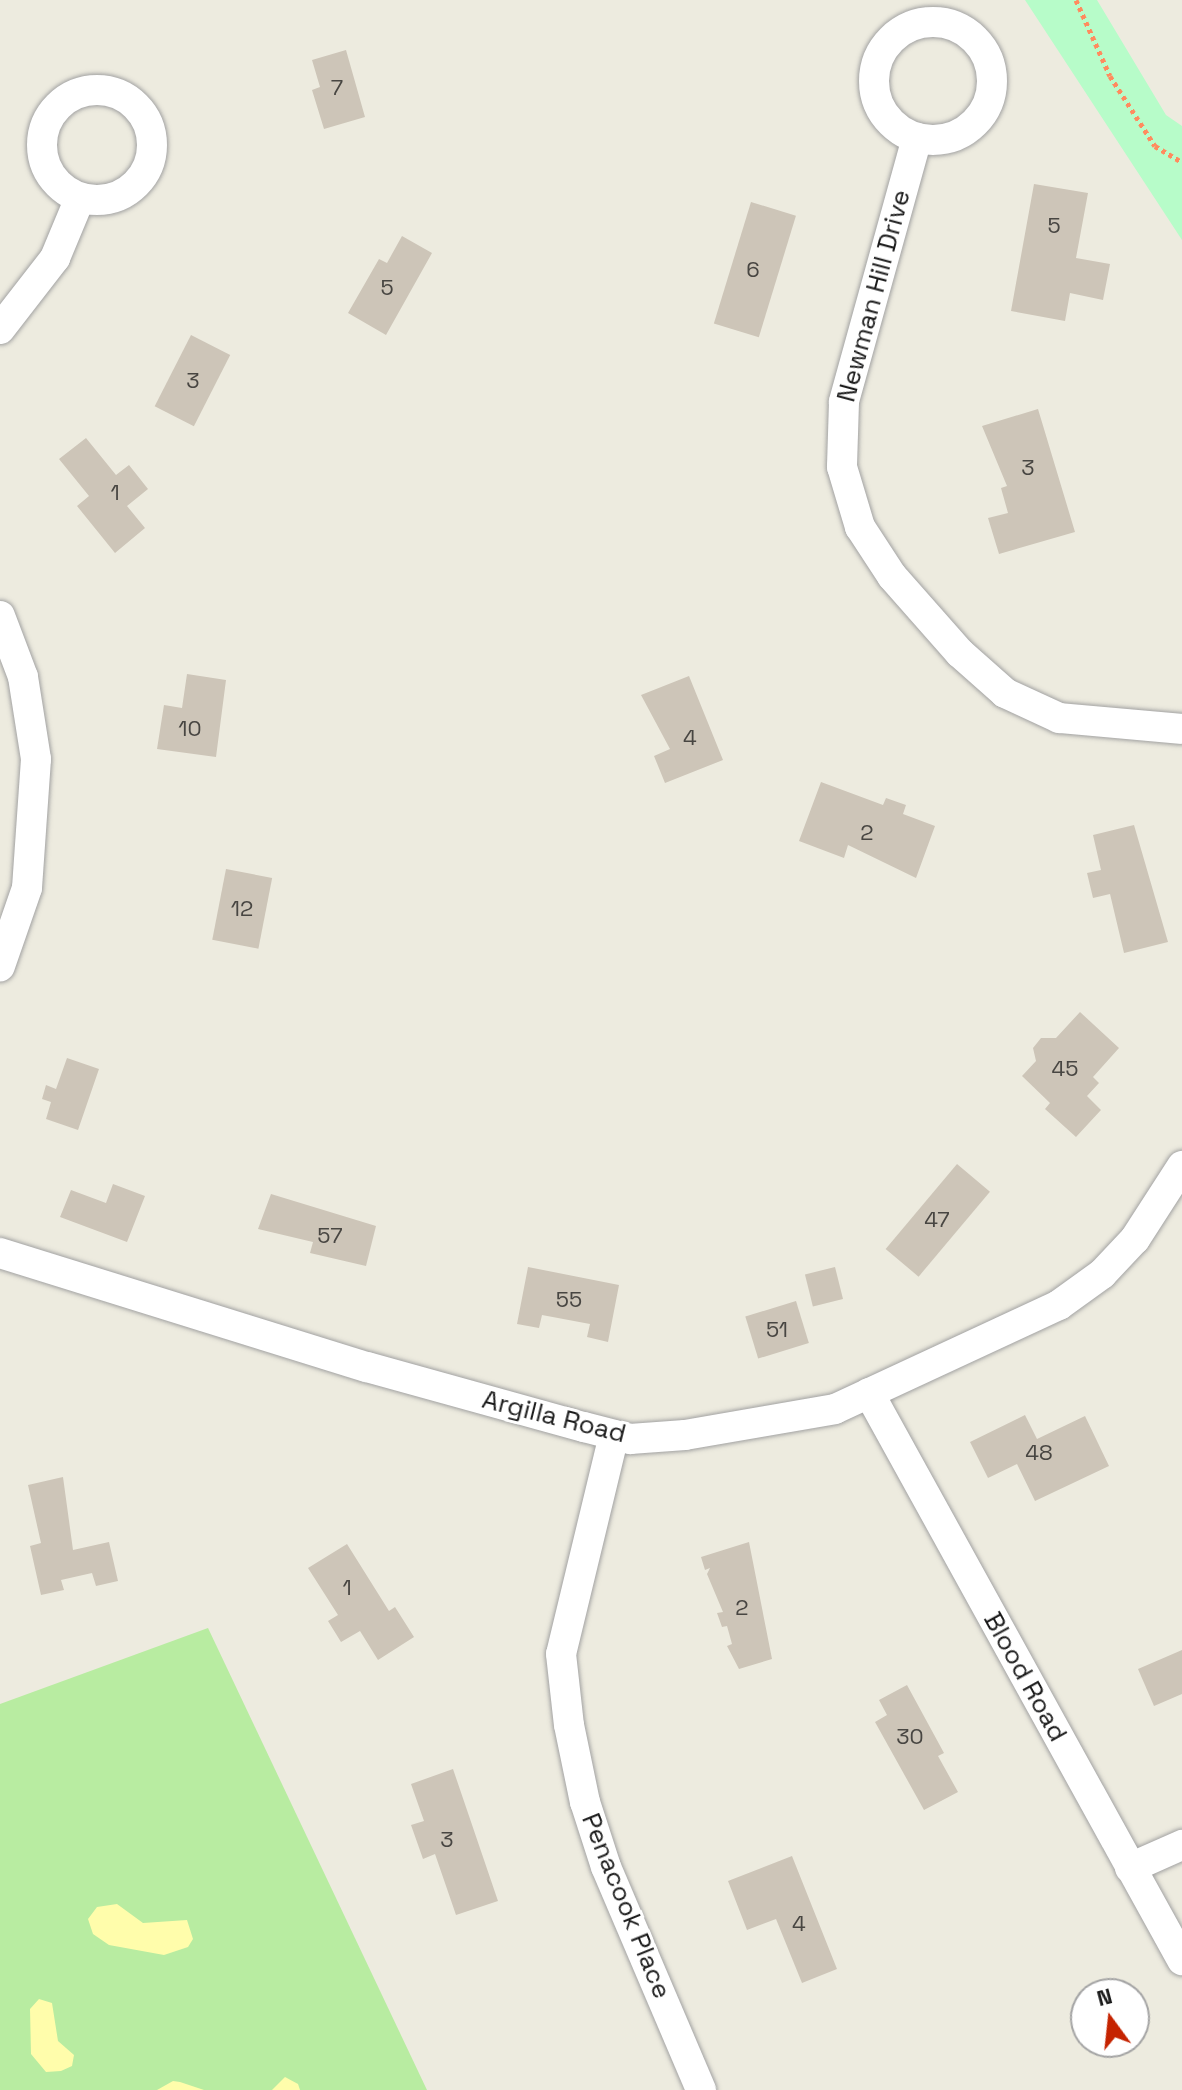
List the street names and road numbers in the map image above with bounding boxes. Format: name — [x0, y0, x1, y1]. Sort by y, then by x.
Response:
street label: Newman Hill Drive — [831, 187, 917, 405]
street label: Argilla Road — [479, 1384, 629, 1450]
street label: Blood Road — [977, 1607, 1073, 1747]
street label: Penacook Place — [575, 1809, 677, 2003]

